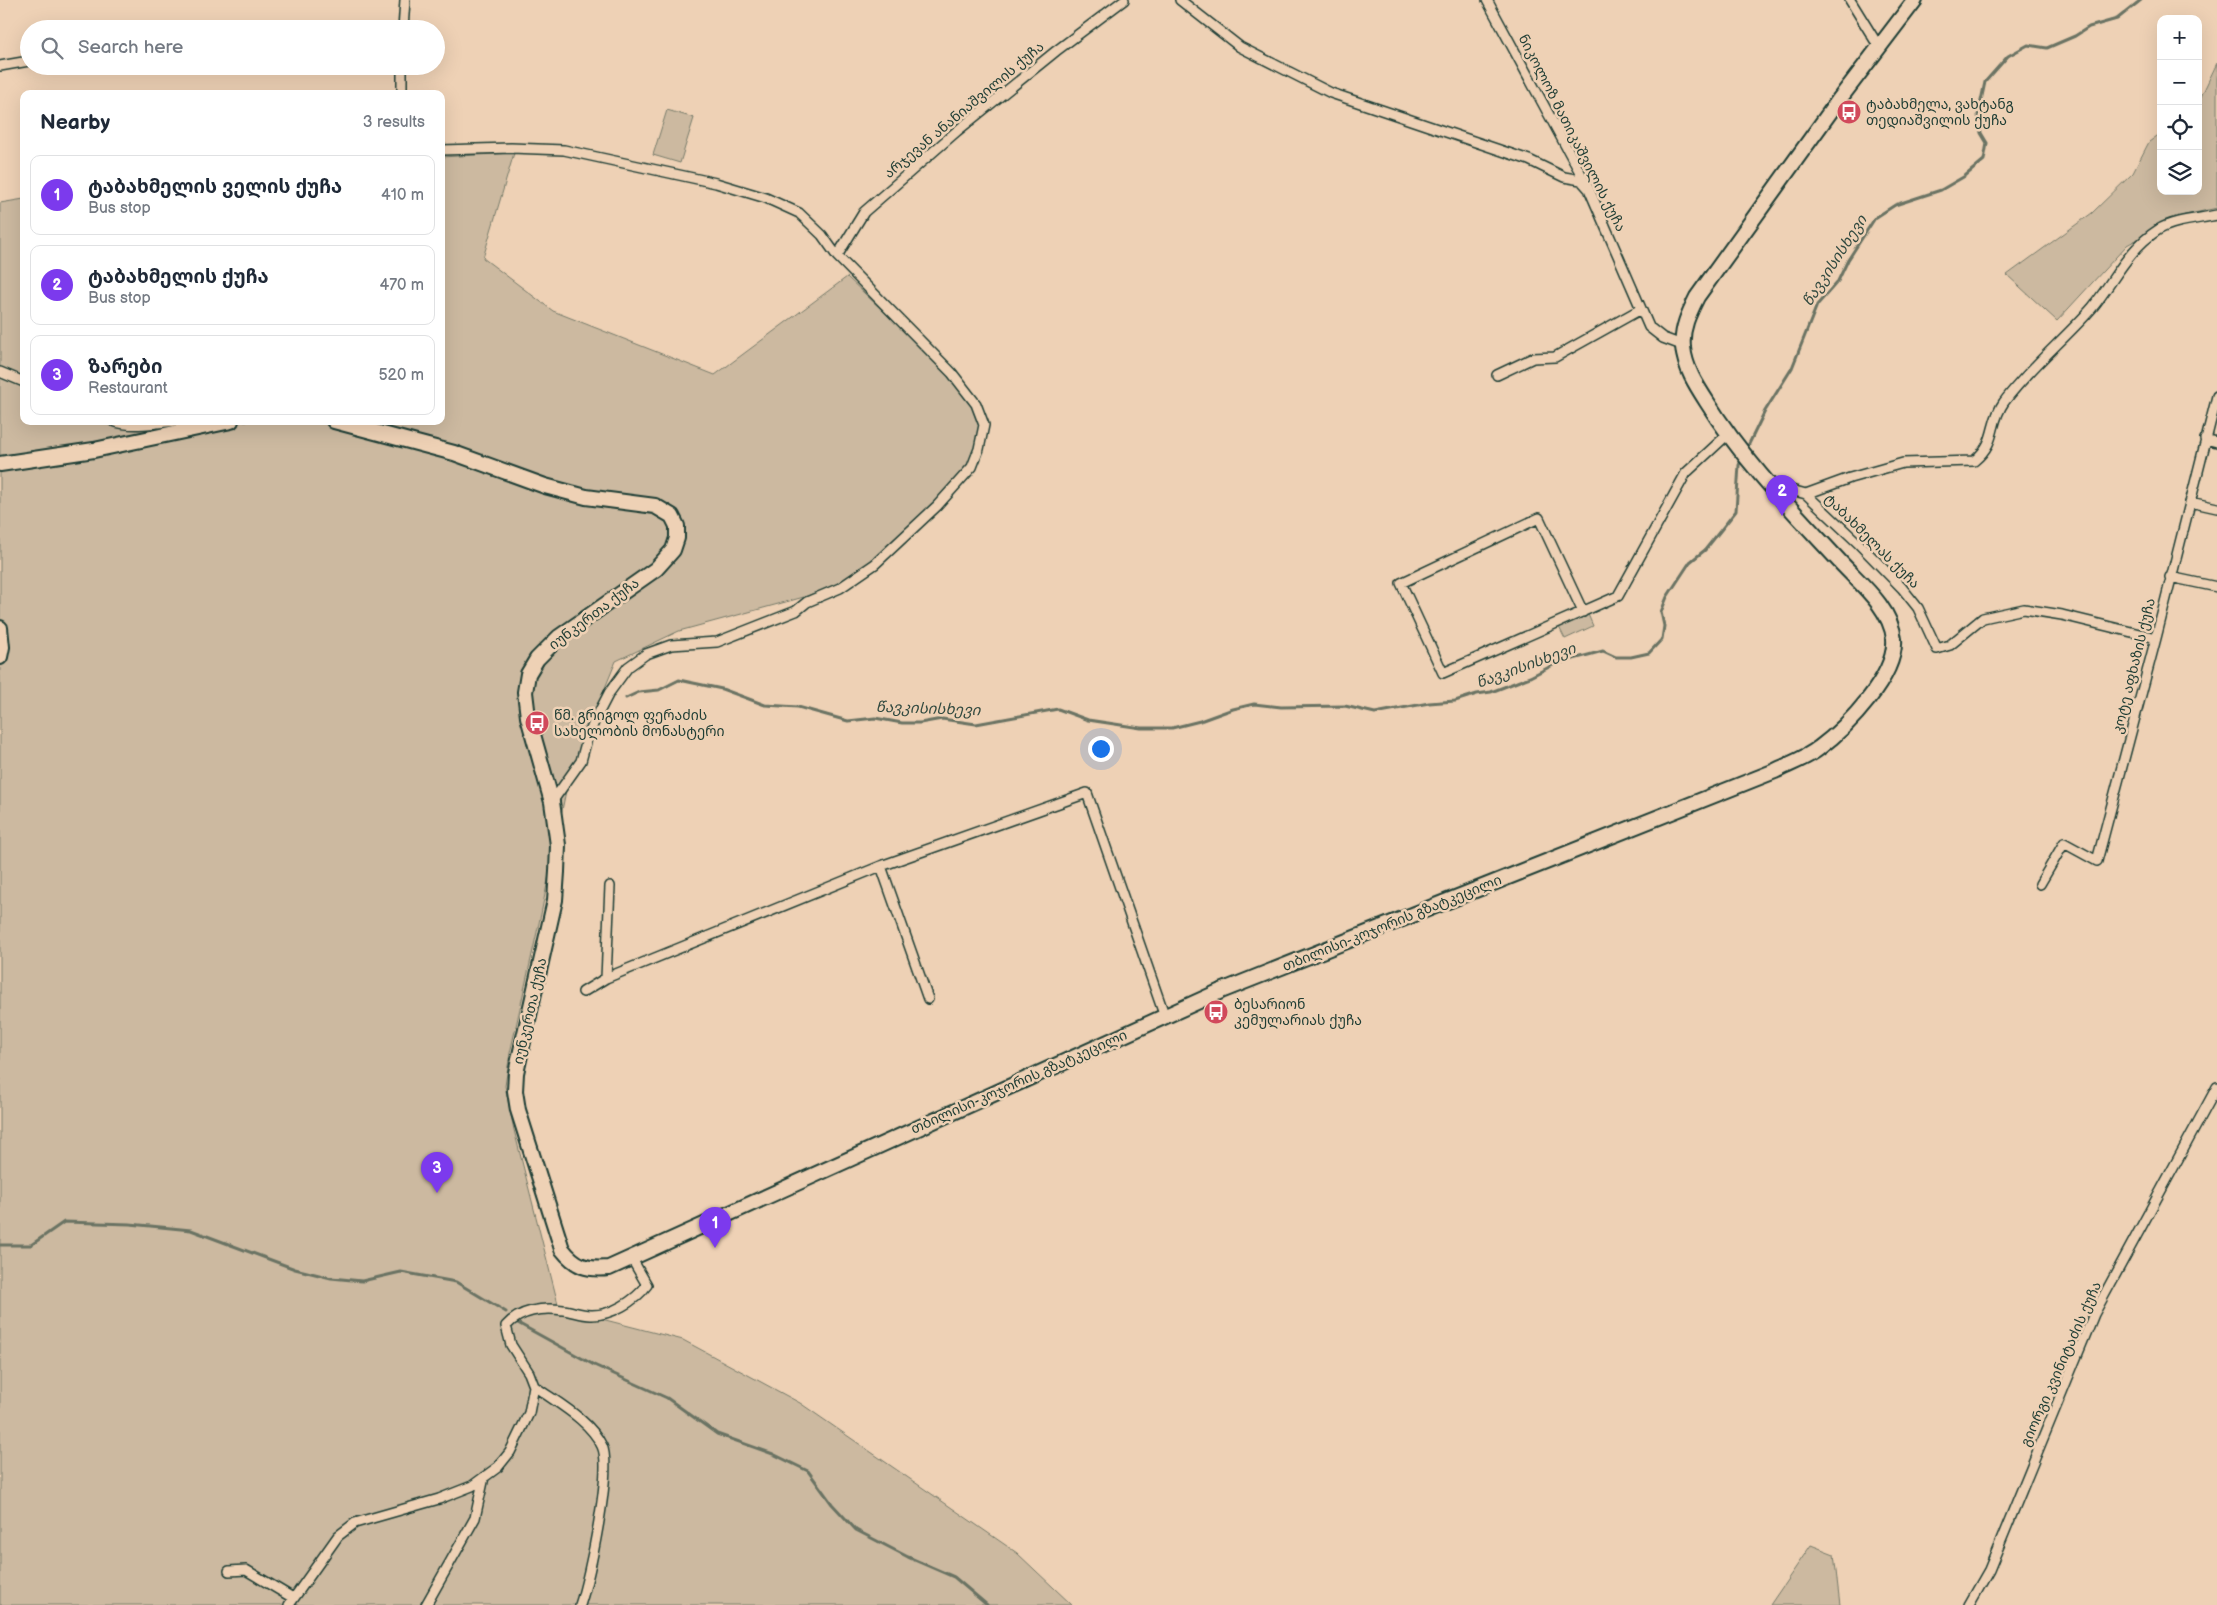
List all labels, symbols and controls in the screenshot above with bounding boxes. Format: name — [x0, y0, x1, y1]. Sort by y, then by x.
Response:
map controls — [2157, 15, 2202, 195]
button: + — [2157, 15, 2202, 60]
search box — [20, 20, 445, 75]
street label: ნიკოლოზ მათიკაშვილის ქუჩა — [1515, 32, 1629, 234]
icon: search — [38, 34, 66, 62]
text: Search here — [78, 36, 183, 59]
street label: არჯევან ანანიაშვილის ქუჩა — [881, 38, 1047, 182]
button: − — [2157, 60, 2202, 105]
place label: ტაბახმელა, ვახტანგ თედიაშვილის ქუჩა — [1866, 96, 2014, 129]
bus stop icon: ტაბახმელა, ვახტანგ თედიაშვილის ქუჩა — [1836, 99, 1862, 125]
button: locate — [2157, 105, 2202, 150]
text: Nearby — [40, 110, 110, 135]
text: 3 results — [363, 113, 425, 132]
button: layers — [2157, 150, 2202, 195]
text: ტაბახმელის ველის ქუჩა — [88, 176, 342, 199]
text: 1 — [54, 186, 60, 205]
text: 410 m — [381, 186, 424, 205]
text: Bus stop — [88, 199, 151, 218]
water label: წავკისისხევი — [1799, 211, 1872, 310]
text: ტაბახმელის ქუჩა — [88, 266, 269, 289]
text: 2 — [52, 276, 62, 295]
text: 470 m — [379, 276, 424, 295]
text: Bus stop — [88, 289, 151, 308]
text: ზარები — [88, 356, 162, 379]
text: 3 — [52, 366, 62, 385]
text: 520 m — [378, 366, 424, 385]
text: Restaurant — [88, 379, 168, 398]
pin: 2 — [1766, 475, 1798, 516]
street label: ტაბახმელას ქუჩა — [1821, 490, 1923, 592]
street label: იუნკერთა ქუჩა — [546, 575, 642, 653]
street label: კოტე აფხაზის ქუჩა — [2109, 596, 2159, 736]
water label: წავკისისხევი — [1474, 639, 1580, 693]
water label: წავკისისხევი — [875, 698, 982, 720]
place label: წმ. გრიგოლ ფერაძის სახელობის მონასტერი — [554, 707, 725, 740]
bus stop icon: წმ. გრიგოლ ფერაძის სახელობის მონასტერი — [524, 710, 550, 736]
your location — [1088, 736, 1114, 762]
street label: თბილისი-კოჯორის გზატკეცილი — [1280, 871, 1504, 975]
street label: იუნკერთა ქუჩა — [510, 956, 550, 1066]
place label: ბესარიონ კემულარიას ქუჩა — [1234, 996, 1362, 1029]
bus stop icon: ბესარიონ კემულარიას ქუჩა — [1203, 999, 1229, 1025]
street label: თბილისი-კოჯორის გზატკეცილი — [908, 1026, 1130, 1138]
pin: 3 — [421, 1152, 453, 1193]
pin: 1 — [699, 1207, 731, 1248]
street label: გიორგი კვინიტაძის ქუჩა — [2017, 1279, 2105, 1449]

